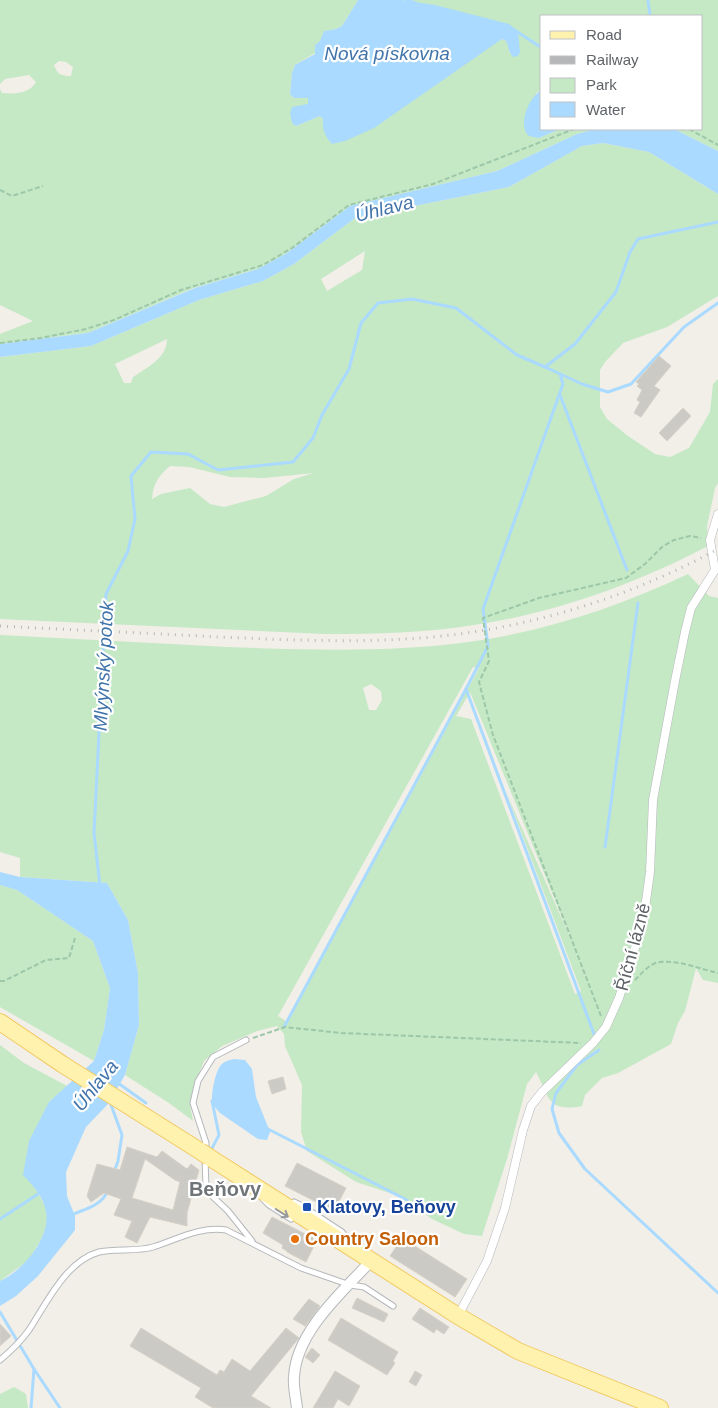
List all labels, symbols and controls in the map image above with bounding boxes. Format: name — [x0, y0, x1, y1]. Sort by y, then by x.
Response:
legend — [540, 15, 703, 130]
text: Road — [586, 26, 622, 43]
water label: Nová pískovna — [324, 43, 450, 64]
text: Railway — [586, 51, 639, 68]
text: Park — [586, 76, 617, 93]
text: Water — [586, 101, 625, 118]
water label: Úhlava — [353, 191, 415, 226]
water label: Mlyýnský potok — [90, 599, 117, 731]
street label: Říční lázně — [612, 901, 654, 993]
water label: Úhlava — [69, 1056, 122, 1115]
district label: Beňovy — [189, 1178, 262, 1200]
place label: Klatovy, Beňovy — [317, 1197, 456, 1217]
marker: Klatovy, Beňovy — [301, 1201, 313, 1213]
one-way arrow — [274, 1208, 288, 1218]
place label: Country Saloon — [305, 1229, 439, 1249]
marker: Country Saloon — [289, 1233, 301, 1245]

